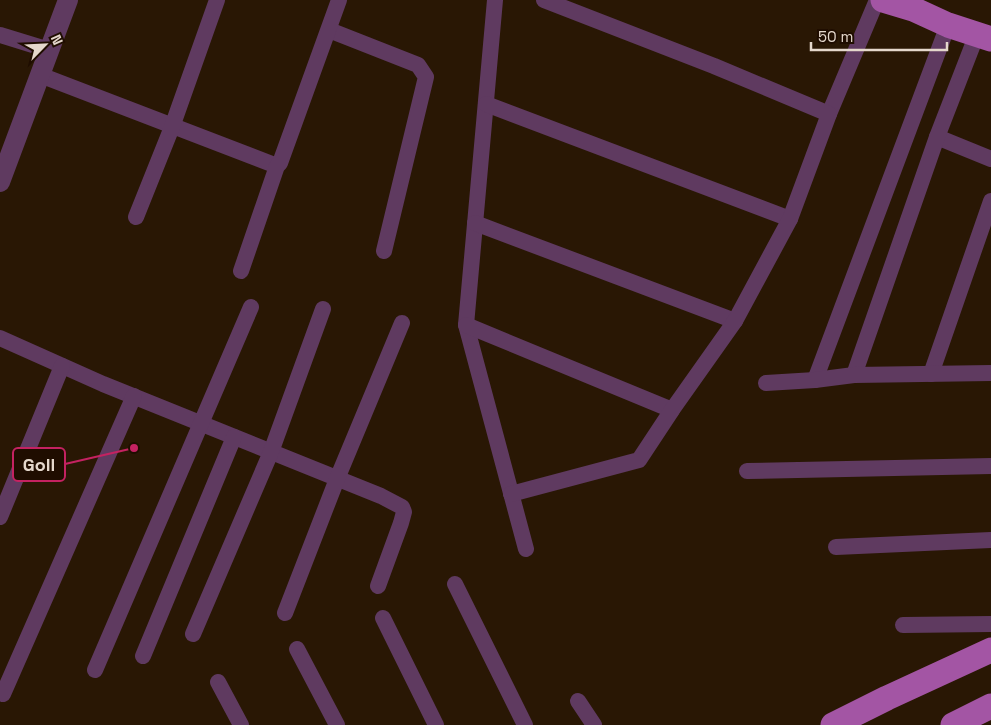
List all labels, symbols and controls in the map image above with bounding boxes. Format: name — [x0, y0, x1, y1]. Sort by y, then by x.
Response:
north arrow — [20, 20, 70, 70]
scale bar — [811, 20, 947, 52]
text: 50 m — [818, 27, 853, 46]
text: N — [47, 32, 67, 48]
callout: Goll — [13, 448, 65, 481]
text: Goll — [23, 453, 55, 476]

